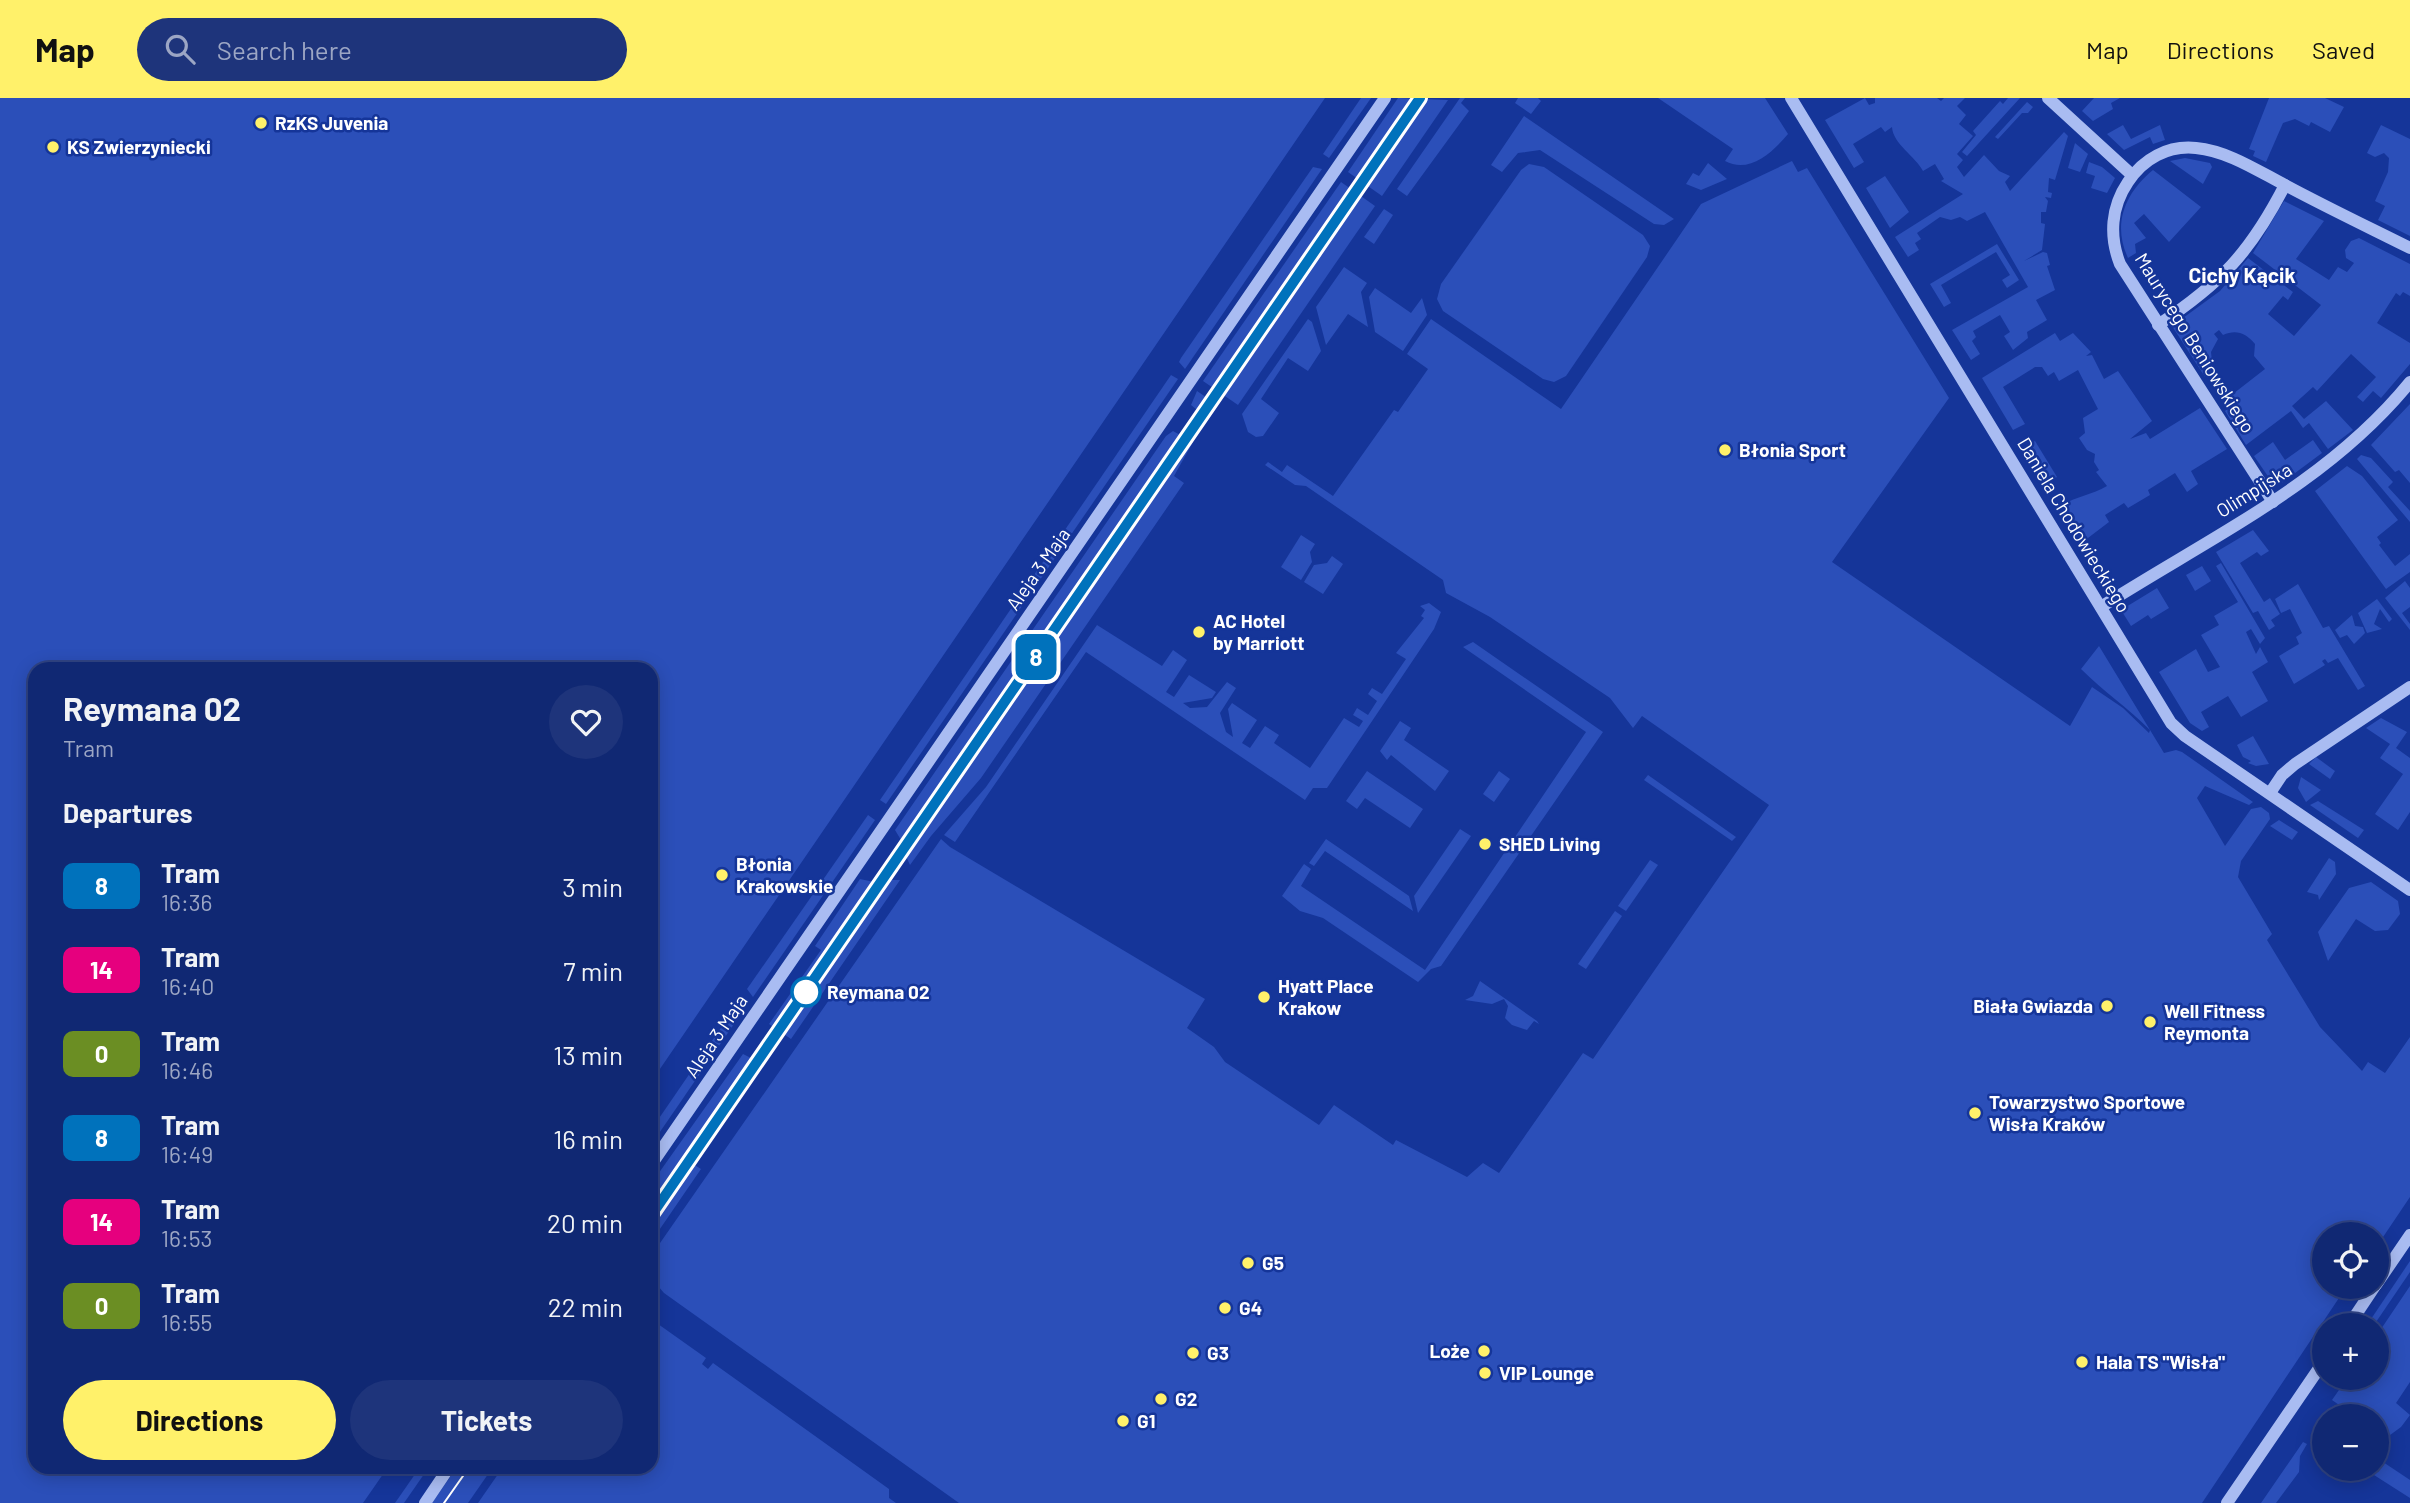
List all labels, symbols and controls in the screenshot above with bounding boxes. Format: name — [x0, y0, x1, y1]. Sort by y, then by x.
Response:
search box — [137, 18, 627, 81]
text: Map — [35, 29, 95, 69]
icon: search — [161, 30, 199, 68]
text: Search here — [217, 34, 352, 65]
text: Map — [2086, 35, 2129, 64]
text: Directions — [2167, 35, 2274, 64]
text: Saved — [2312, 35, 2375, 64]
place label: RzKS Juvenia — [275, 111, 388, 134]
marker: RzKS Juvenia — [253, 115, 269, 131]
place label: KS Zwierzyniecki — [67, 135, 211, 158]
marker: KS Zwierzyniecki — [45, 139, 61, 155]
street label: Maurycego Beniowskiego — [2131, 248, 2260, 437]
district label: Cichy Kącik — [2188, 262, 2296, 287]
street label: Daniela Chodowieckiego — [2013, 433, 2136, 617]
place label: Błonia Sport — [1739, 438, 1846, 461]
marker: Błonia Sport — [1717, 442, 1733, 458]
street label: Olimpijska — [2212, 457, 2296, 522]
street label: Aleja 3 Maja — [1001, 523, 1074, 614]
place label: AC Hotel by Marriott — [1213, 609, 1305, 654]
marker: AC Hotel by Marriott — [1191, 624, 1207, 640]
line badge: 8 — [1013, 634, 1059, 680]
text: 8 — [1030, 642, 1042, 671]
button: heart — [549, 685, 623, 759]
text: Reymana 02 — [63, 688, 241, 728]
text: Tram — [63, 734, 114, 762]
text: Departures — [63, 797, 193, 828]
place label: SHED Living — [1499, 832, 1600, 855]
marker: SHED Living — [1477, 836, 1493, 852]
place label: Błonia Krakowskie — [736, 852, 833, 897]
text: Tram — [161, 857, 220, 888]
marker: Błonia Krakowskie — [714, 867, 730, 883]
text: 8 — [95, 871, 108, 900]
text: 3 min — [562, 871, 623, 902]
text: 16:36 — [161, 888, 212, 916]
text: Tram — [161, 941, 220, 972]
text: 14 — [90, 955, 113, 984]
text: 7 min — [563, 955, 623, 986]
text: 16:40 — [161, 972, 214, 1000]
place label: Hyatt Place Krakow — [1278, 974, 1374, 1019]
marker: Reymana 02 — [791, 977, 821, 1007]
place label: Reymana 02 — [827, 980, 930, 1003]
marker: Hyatt Place Krakow — [1256, 989, 1272, 1005]
street label: Aleja 3 Maja — [679, 990, 752, 1082]
place label: Biała Gwiazda — [1973, 994, 2093, 1017]
marker: Biała Gwiazda — [2099, 998, 2115, 1014]
place label: Well Fitness Reymonta — [2164, 999, 2265, 1044]
marker: Well Fitness Reymonta — [2142, 1014, 2158, 1030]
text: Tram — [161, 1025, 220, 1056]
text: 0 — [95, 1039, 108, 1068]
text: 13 min — [553, 1039, 623, 1070]
text: 16:46 — [161, 1056, 213, 1084]
place label: Towarzystwo Sportowe Wisła Kraków — [1989, 1090, 2185, 1135]
marker: Towarzystwo Sportowe Wisła Kraków — [1967, 1105, 1983, 1121]
text: Tram — [161, 1109, 220, 1140]
text: 8 — [95, 1123, 108, 1152]
text: 16 min — [553, 1123, 623, 1154]
text: 16:49 — [161, 1140, 213, 1168]
text: Tram — [161, 1193, 220, 1224]
text: 14 — [90, 1207, 113, 1236]
text: 20 min — [547, 1207, 623, 1238]
map controls — [2312, 1222, 2389, 1481]
button: locate — [2312, 1222, 2389, 1299]
text: 16:53 — [161, 1224, 212, 1252]
place label: G5 — [1262, 1251, 1284, 1274]
marker: G5 — [1240, 1255, 1256, 1271]
text: Tram — [161, 1277, 220, 1308]
text: 0 — [95, 1291, 108, 1320]
text: 22 min — [548, 1291, 623, 1322]
place label: G4 — [1239, 1296, 1262, 1319]
marker: G4 — [1217, 1300, 1233, 1316]
text: 16:55 — [161, 1308, 212, 1336]
button: + — [2312, 1313, 2389, 1390]
place label: Loże — [1429, 1339, 1470, 1362]
place label: G3 — [1207, 1341, 1229, 1364]
marker: Loże — [1476, 1343, 1492, 1359]
marker: G3 — [1185, 1345, 1201, 1361]
place label: Hala TS "Wisła" — [2096, 1350, 2225, 1373]
marker: Hala TS "Wisła" — [2074, 1354, 2090, 1370]
place label: VIP Lounge — [1499, 1361, 1594, 1384]
marker: VIP Lounge — [1477, 1365, 1493, 1381]
button: Directions — [63, 1380, 336, 1460]
button: Tickets — [350, 1380, 623, 1460]
place label: G2 — [1175, 1387, 1197, 1410]
marker: G2 — [1153, 1391, 1169, 1407]
button: − — [2312, 1404, 2389, 1481]
place label: G1 — [1137, 1409, 1155, 1432]
marker: G1 — [1115, 1413, 1131, 1429]

